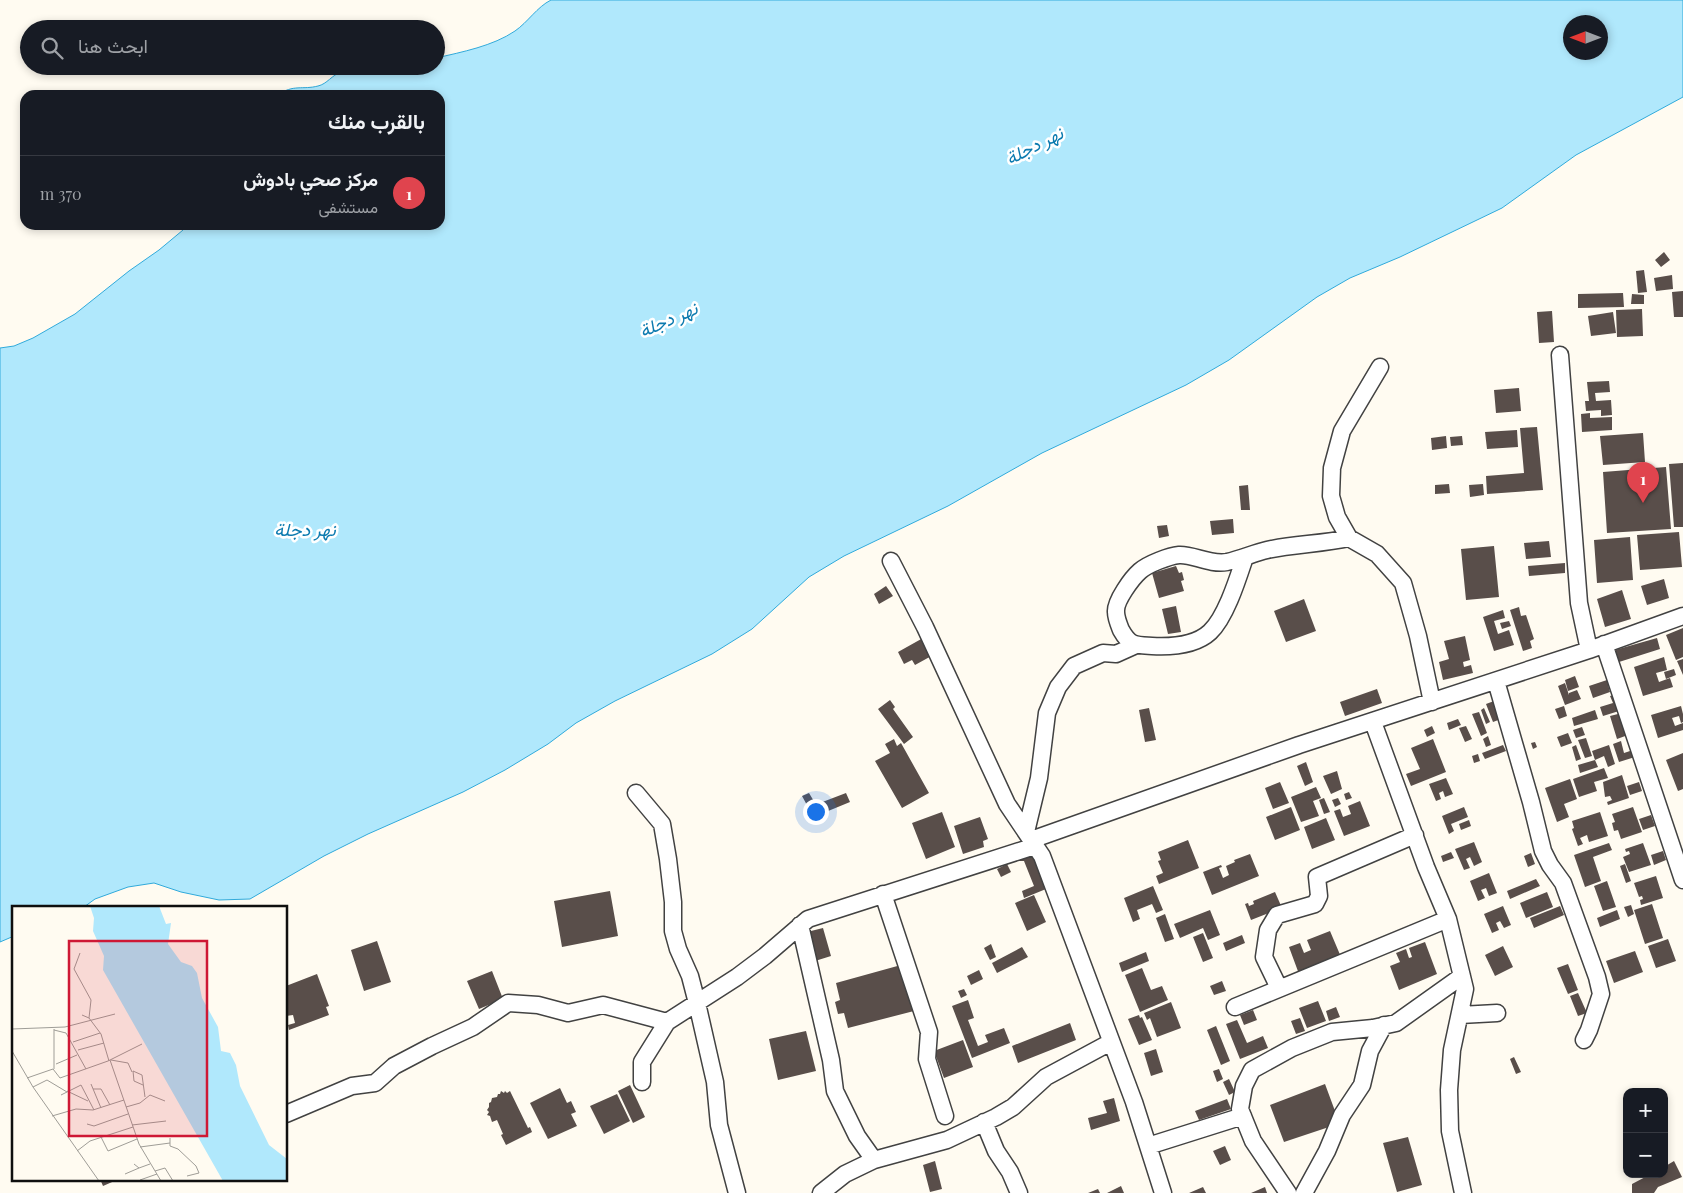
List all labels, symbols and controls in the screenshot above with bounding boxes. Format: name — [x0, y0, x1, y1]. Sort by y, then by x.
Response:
north arrow — [1563, 15, 1608, 60]
search box — [20, 20, 445, 75]
text: ابحث هنا — [78, 32, 148, 58]
icon: search — [38, 34, 66, 62]
text: بالقرب منك — [328, 106, 425, 134]
water label: نهر دجلة — [1001, 120, 1068, 170]
text: مركز صحي بادوش — [243, 165, 378, 191]
text: 370 m — [40, 183, 82, 204]
text: 1 — [406, 183, 412, 204]
text: مستشفى — [318, 196, 378, 217]
water label: نهر دجلة — [635, 295, 702, 342]
pin: 1 — [1627, 462, 1659, 503]
water label: نهر دجلة — [274, 517, 337, 541]
your location — [803, 799, 829, 825]
inset map — [12, 906, 288, 1180]
map controls — [1623, 1088, 1668, 1178]
button: + — [1623, 1088, 1668, 1133]
button: − — [1623, 1133, 1668, 1178]

